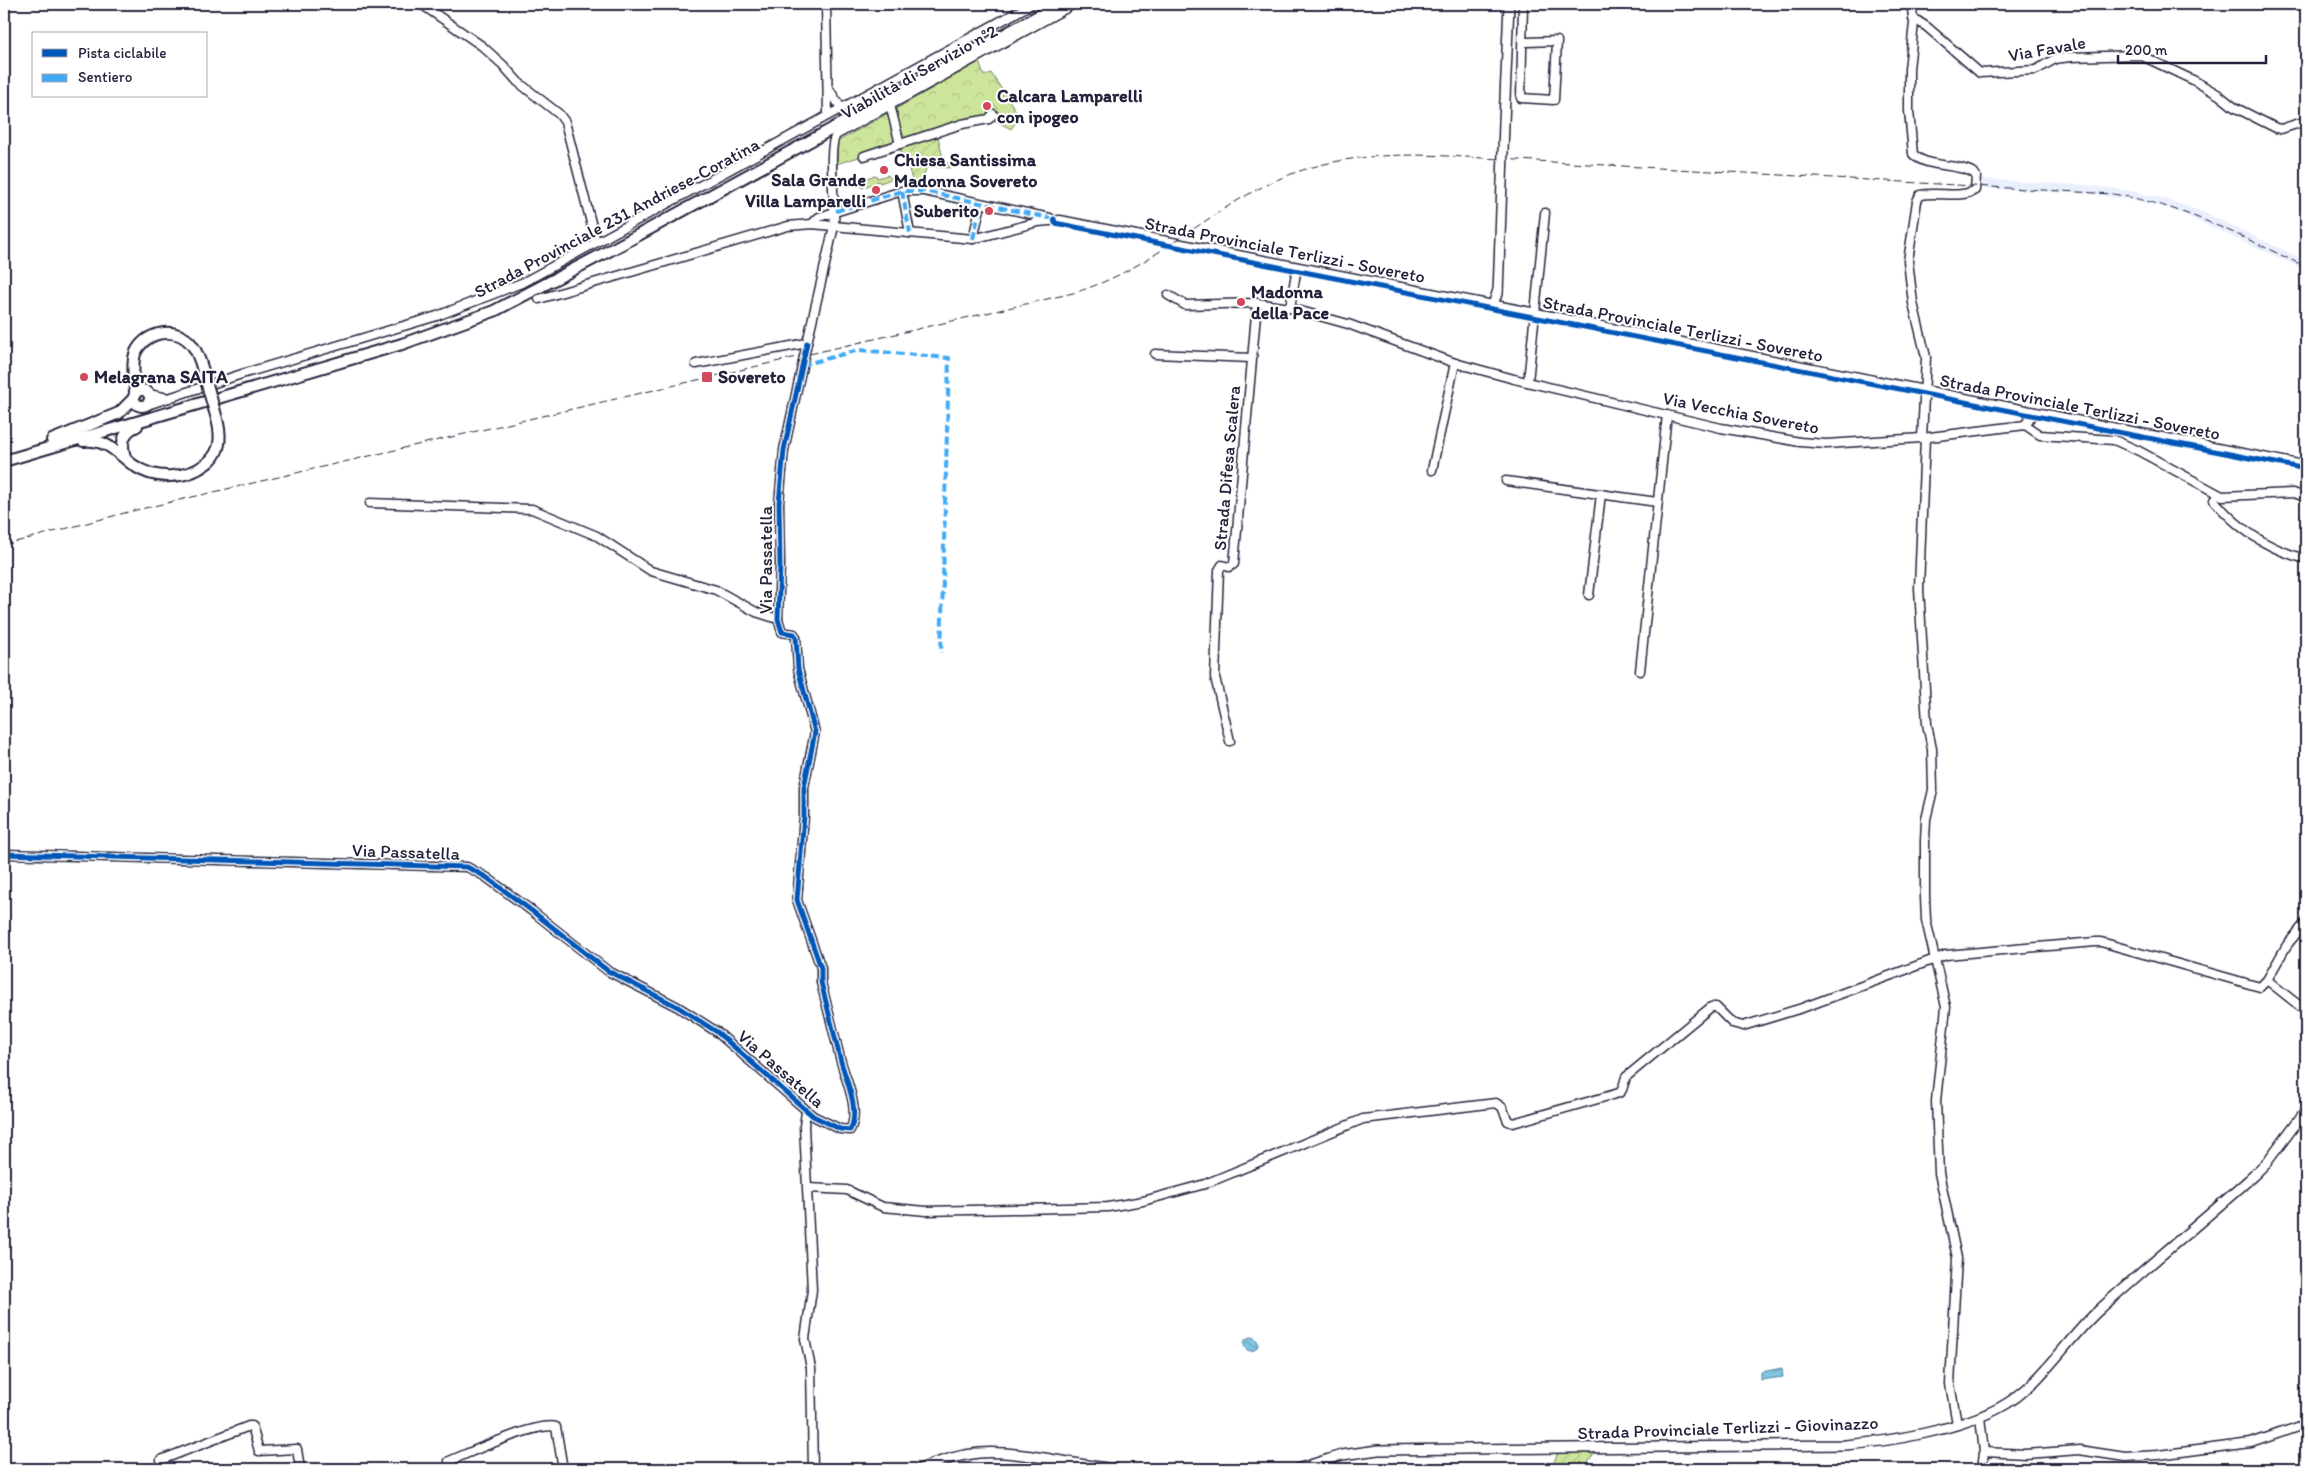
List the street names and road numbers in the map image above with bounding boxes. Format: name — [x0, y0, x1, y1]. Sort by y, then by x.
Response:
street label: Viabilità di Servizio n°2 — [837, 20, 1002, 124]
street label: Via Favale — [2007, 31, 2087, 67]
street label: Strada Provinciale 231 Andriese-Coratina — [471, 133, 764, 303]
street label: Strada Provinciale Terlizzi - Sovereto — [1143, 212, 1427, 288]
street label: Strada Provinciale Terlizzi - Sovereto — [1541, 291, 1825, 367]
street label: Strada Provinciale Terlizzi - Sovereto — [1938, 369, 2222, 445]
street label: Strada Difesa Scalera — [1209, 385, 1245, 551]
street label: Via Vecchia Sovereto — [1661, 387, 1821, 439]
street label: Via Passatella — [755, 505, 777, 614]
street label: Via Passatella — [352, 839, 461, 865]
street label: Via Passatella — [733, 1025, 829, 1113]
street label: Strada Provinciale Terlizzi - Giovinazzo — [1577, 1412, 1879, 1444]

